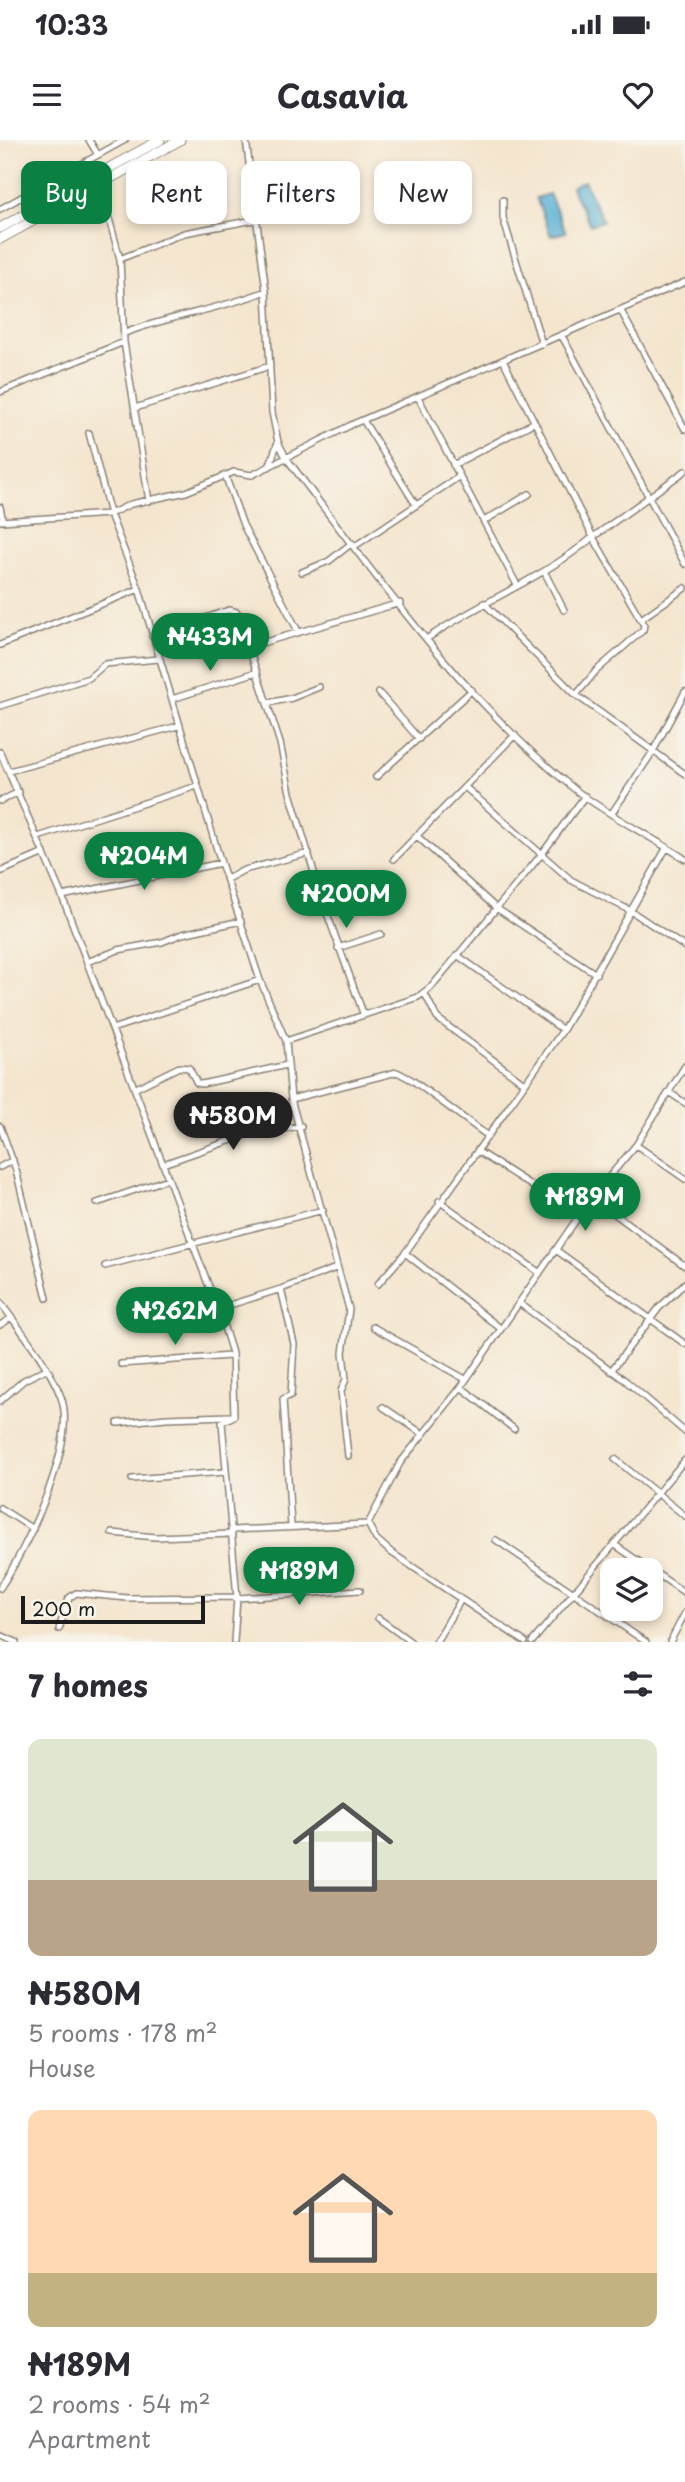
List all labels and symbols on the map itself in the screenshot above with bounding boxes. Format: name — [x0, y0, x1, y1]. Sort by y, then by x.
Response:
pin: ₦433M — [161, 614, 259, 673]
pin: ₦204M — [95, 832, 193, 892]
pin: ₦200M — [297, 870, 395, 930]
pin: ₦580M — [184, 1093, 282, 1152]
pin: ₦189M — [536, 1174, 634, 1233]
pin: ₦262M — [126, 1288, 224, 1347]
pin: ₦189M — [250, 1548, 348, 1607]
scale bar — [21, 1593, 205, 1625]

